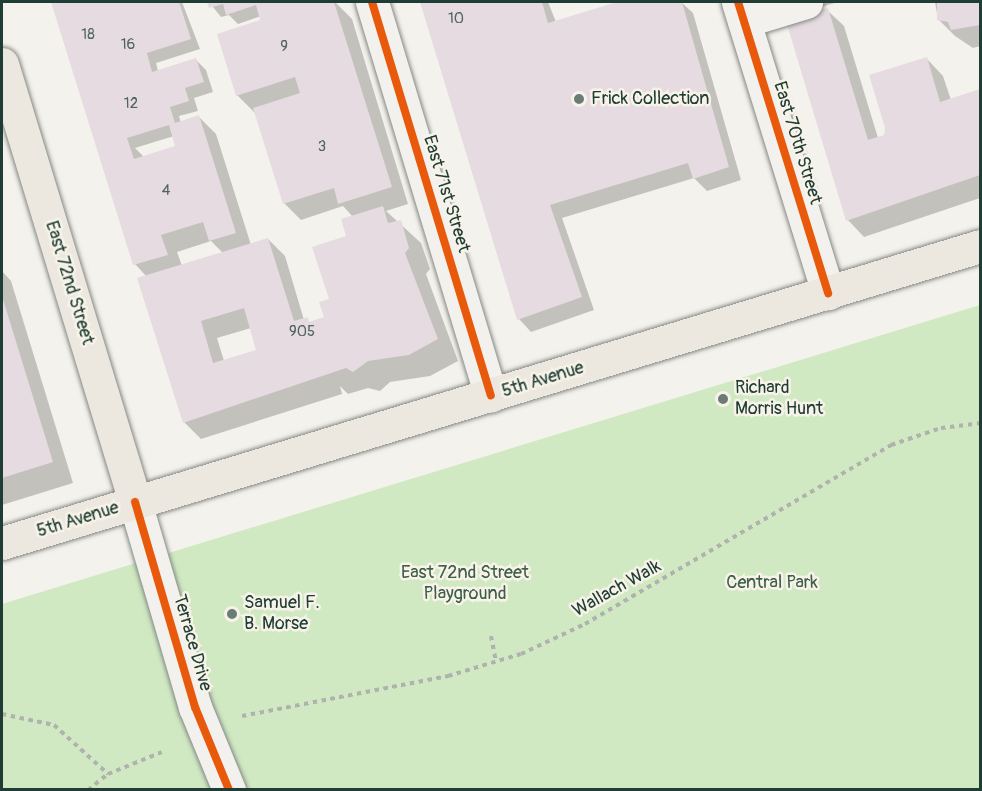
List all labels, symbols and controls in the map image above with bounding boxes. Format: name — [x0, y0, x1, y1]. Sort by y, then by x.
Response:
house number: 10 — [448, 10, 464, 28]
house number: 18 — [81, 26, 95, 44]
house number: 16 — [121, 36, 135, 54]
house number: 9 — [280, 38, 288, 56]
street label: East 70th Street — [768, 79, 826, 207]
place label: Frick Collection — [591, 88, 710, 110]
marker: Frick Collection — [572, 92, 586, 106]
house number: 12 — [124, 95, 138, 113]
street label: East 71st Street — [418, 133, 474, 255]
house number: 3 — [318, 138, 326, 156]
house number: 4 — [162, 182, 170, 200]
street label: East 72nd Street — [40, 219, 98, 347]
house number: 905 — [289, 323, 315, 341]
street label: 5th Avenue — [499, 357, 587, 403]
place label: Richard Morris Hunt — [735, 378, 823, 420]
marker: Richard Morris Hunt — [716, 392, 730, 406]
street label: 5th Avenue — [34, 497, 122, 543]
street label: Wallach Walk — [569, 556, 665, 622]
park label: East 72nd Street Playground — [401, 563, 529, 606]
park label: Central Park — [726, 572, 818, 594]
street label: Terrace Drive — [168, 592, 216, 694]
place label: Samuel F. B. Morse — [244, 593, 320, 636]
marker: Samuel F. B. Morse — [225, 607, 239, 621]

